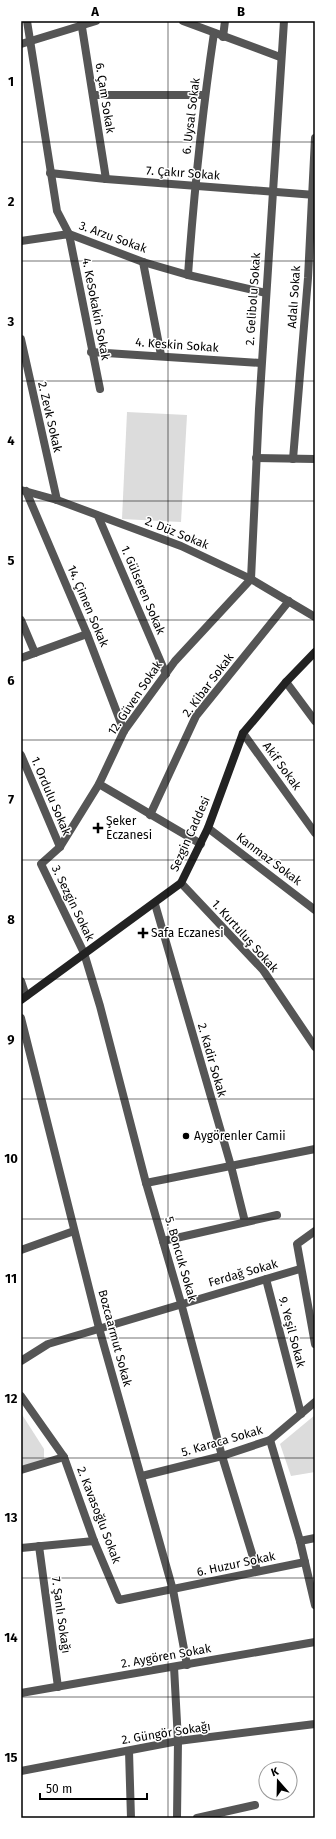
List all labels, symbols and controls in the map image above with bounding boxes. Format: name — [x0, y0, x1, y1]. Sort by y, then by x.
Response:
text: A — [90, 4, 99, 19]
text: B — [237, 4, 245, 19]
street label: 6. Çam Sokak — [93, 62, 118, 135]
text: 1 — [8, 74, 14, 89]
street label: 6. Uysal Sokak — [179, 76, 203, 155]
street label: 7. Çakır Sokak — [146, 163, 221, 183]
text: 2 — [8, 194, 15, 209]
street label: 3. Arzu Sokak — [77, 218, 150, 256]
street label: 2. Gelibolu Sokak — [243, 251, 263, 346]
street label: 4. KeSokakin Sokak — [79, 257, 113, 362]
street label: Adalı Sokak — [285, 264, 303, 329]
text: 3 — [7, 314, 15, 329]
street label: 4. Keskin Sokak — [135, 335, 220, 355]
street label: 2. Zevk Sokak — [35, 380, 65, 454]
text: 4 — [7, 433, 15, 448]
street label: 2. Düz Sokak — [143, 514, 212, 552]
street label: 1. Gülseren Sokak — [118, 544, 168, 637]
text: 5 — [8, 553, 15, 568]
street label: 14. Çimen Sokak — [65, 563, 112, 650]
street label: 2. Kibar Sokak — [180, 650, 237, 720]
street label: 12. Güven Sokak — [105, 658, 165, 738]
text: 6 — [7, 673, 15, 688]
street label: Akif Sokak — [260, 739, 305, 793]
street label: 1. Ordulu Sokak — [28, 755, 74, 838]
text: 7 — [8, 792, 14, 807]
street label: Sezgin Caddesi — [167, 794, 213, 874]
place label: Şeker Eczanesi — [106, 814, 152, 842]
marker: Şeker Eczanesi — [93, 823, 103, 833]
street label: Kanmaz Sokak — [234, 830, 305, 889]
street label: 3. Sezgin Sokak — [49, 863, 98, 944]
street label: 1. Kurtuluş Sokak — [209, 897, 282, 976]
text: 8 — [7, 912, 15, 927]
place label: Safa Eczanesi — [151, 926, 224, 940]
marker: Safa Eczanesi — [138, 928, 148, 938]
street label: 2. Kadir Sokak — [195, 1022, 229, 1099]
text: 9 — [7, 1032, 15, 1047]
place label: Aygörenler Camii — [194, 1129, 286, 1143]
marker: Aygörenler Camii — [181, 1131, 191, 1141]
text: 10 — [4, 1151, 18, 1166]
street label: 5. Boncuk Sokak — [162, 1215, 200, 1304]
street label: Ferdağ Sokak — [207, 1256, 280, 1290]
text: 11 — [5, 1271, 17, 1286]
street label: Bozcaarmut Sokak — [95, 1288, 135, 1389]
street label: 9. Yeşil Sokak — [276, 1295, 308, 1370]
text: 12 — [5, 1391, 18, 1406]
street label: 5. Karaca Sokak — [180, 1422, 265, 1459]
street label: 2. Kavasoğlu Sokak — [74, 1465, 124, 1566]
text: 13 — [5, 1510, 18, 1525]
street label: 6. Huzur Sokak — [196, 1549, 277, 1579]
street label: 7. Şanlı Sokağı — [49, 1576, 73, 1654]
text: 14 — [4, 1630, 18, 1645]
street label: 2. Aygören Sokak — [120, 1641, 213, 1671]
street label: 2. Güngör Sokağı — [120, 1719, 212, 1747]
text: 15 — [4, 1750, 18, 1765]
north arrow — [258, 1761, 298, 1801]
text: K — [269, 1764, 281, 1779]
scale bar — [40, 1775, 147, 1801]
text: 50 m — [46, 1782, 72, 1796]

